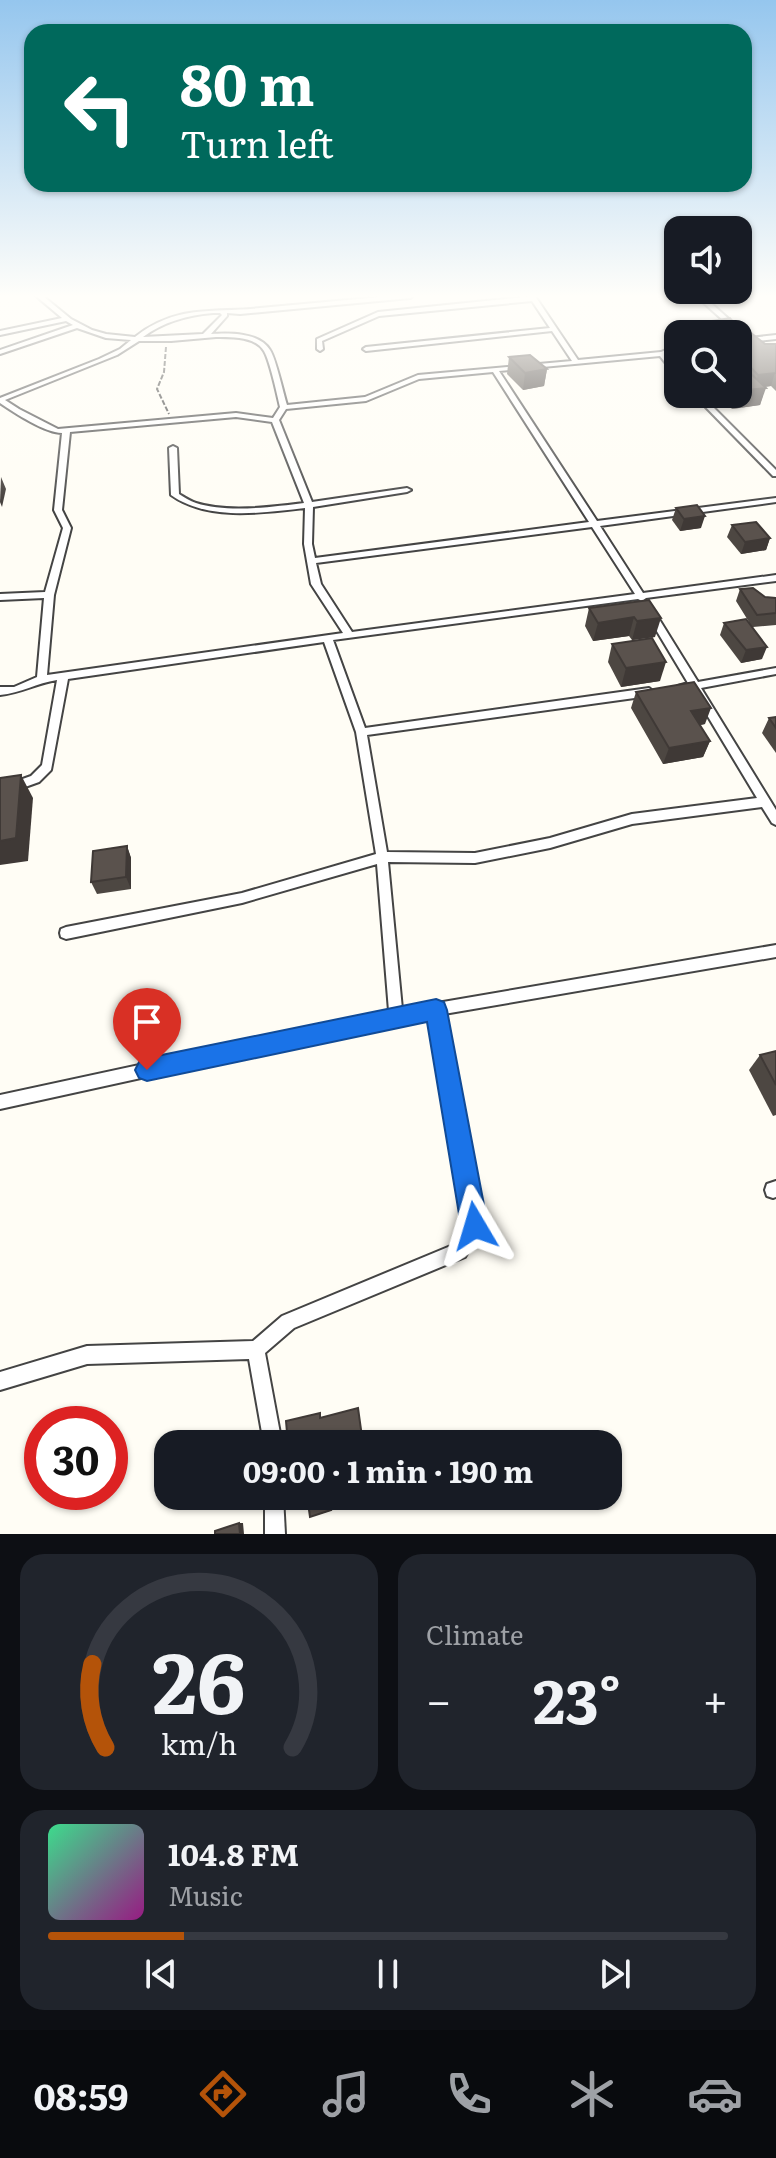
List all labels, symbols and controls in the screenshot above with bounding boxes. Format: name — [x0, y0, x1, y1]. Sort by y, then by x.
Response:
text: 80 m — [180, 40, 315, 123]
icon: left — [48, 56, 152, 160]
text: Turn left — [180, 116, 334, 169]
map controls — [664, 216, 752, 408]
button: sound — [664, 216, 752, 304]
button: search — [664, 320, 752, 408]
pin — [113, 988, 181, 1070]
icon: arrive — [125, 1000, 169, 1044]
position arrow — [433, 1184, 517, 1268]
speed limit sign: 30 — [24, 1406, 128, 1510]
text: 09:00 · 1 min · 190 m — [243, 1448, 533, 1492]
text: Climate — [426, 1614, 524, 1653]
text: 26 — [152, 1616, 246, 1740]
text: 23° — [533, 1653, 621, 1742]
text: − — [426, 1665, 452, 1731]
text: + — [702, 1665, 728, 1731]
text: km/h — [161, 1721, 237, 1764]
text: 104.8 FM — [168, 1831, 299, 1875]
text: Music — [168, 1875, 243, 1914]
icon: previous — [139, 1952, 183, 1996]
icon: pause — [366, 1952, 410, 1996]
icon: next — [593, 1952, 637, 1996]
icon: directions — [195, 2066, 251, 2122]
icon: music — [318, 2066, 374, 2122]
icon: phone — [441, 2066, 497, 2122]
icon: climate — [564, 2066, 620, 2122]
icon: car — [687, 2066, 743, 2122]
text: 08:59 — [33, 2068, 129, 2121]

